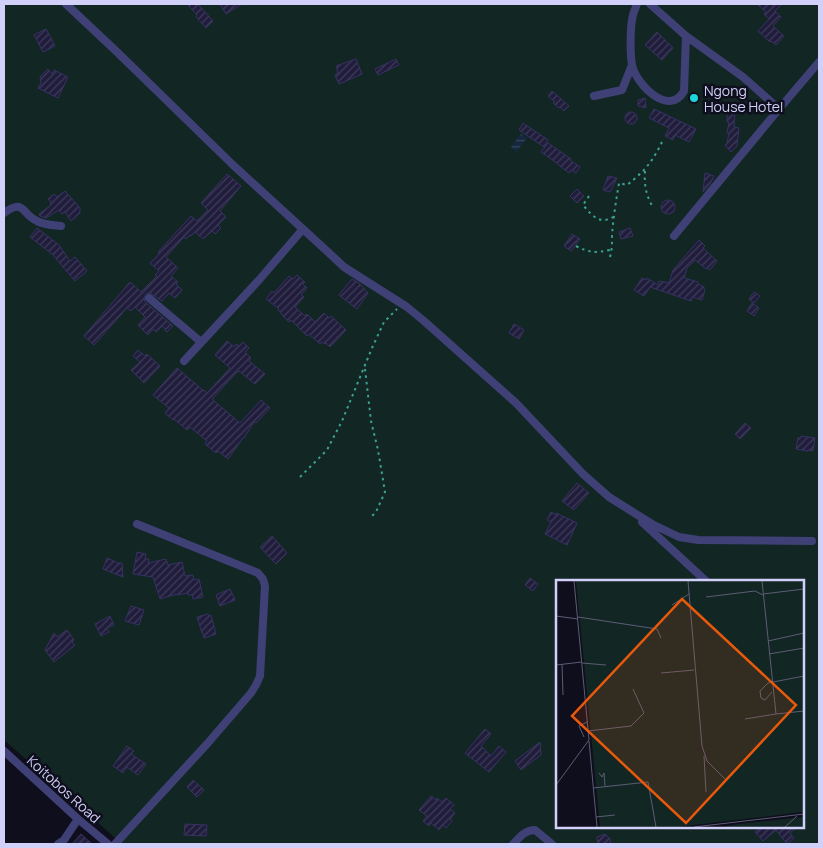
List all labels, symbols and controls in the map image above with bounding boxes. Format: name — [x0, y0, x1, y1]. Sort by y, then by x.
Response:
place label: Ngong House Hotel — [704, 81, 783, 116]
marker: Ngong House Hotel — [688, 92, 700, 104]
inset map — [556, 580, 803, 828]
street label: Koitobos Road — [23, 751, 105, 827]

